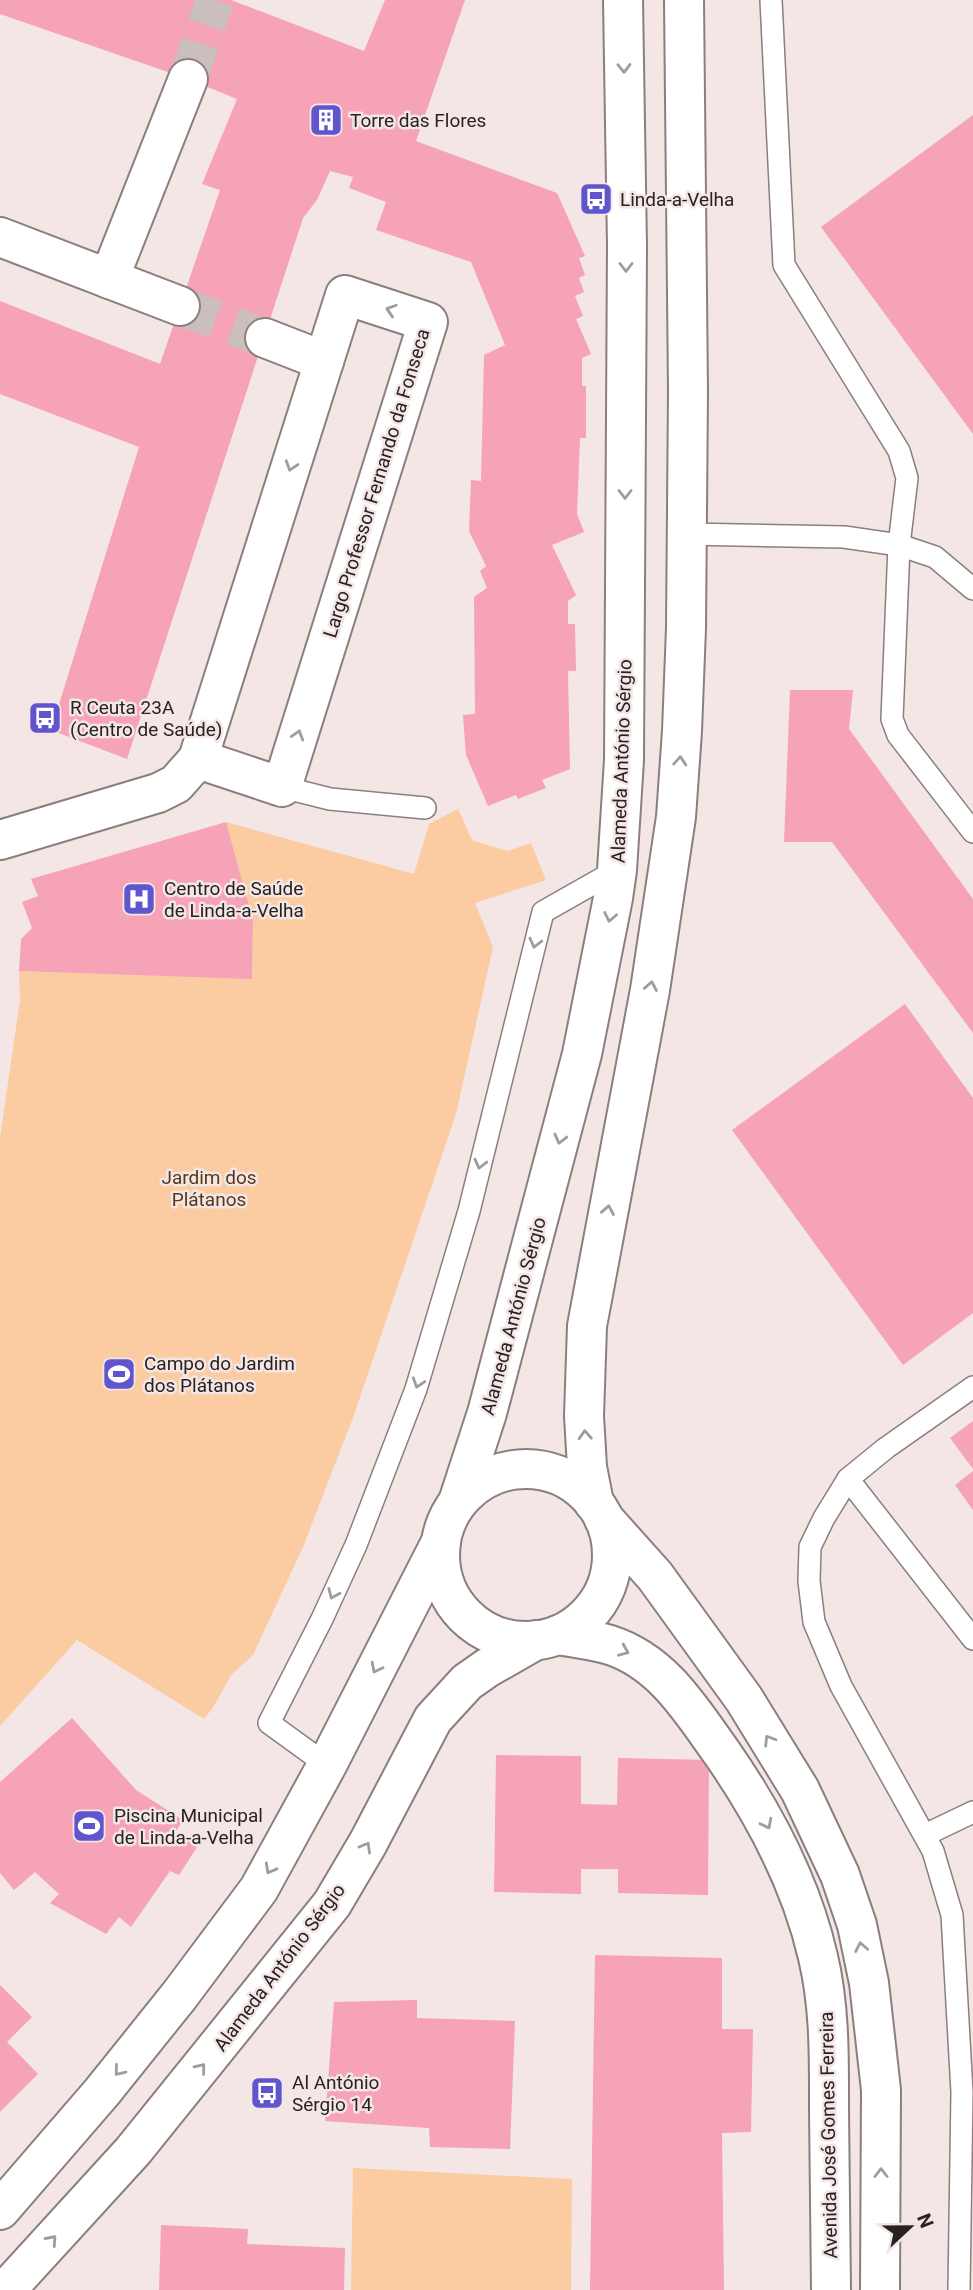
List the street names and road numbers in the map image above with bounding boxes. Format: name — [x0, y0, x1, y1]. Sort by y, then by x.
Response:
street label: Largo Professor Fernando da Fonseca — [318, 326, 435, 641]
street label: Alameda António Sérgio — [606, 659, 637, 863]
street label: Alameda António Sérgio — [476, 1215, 551, 1418]
street label: Alameda António Sérgio — [209, 1879, 350, 2056]
street label: Avenida José Gomes Ferreira — [815, 2011, 842, 2259]

